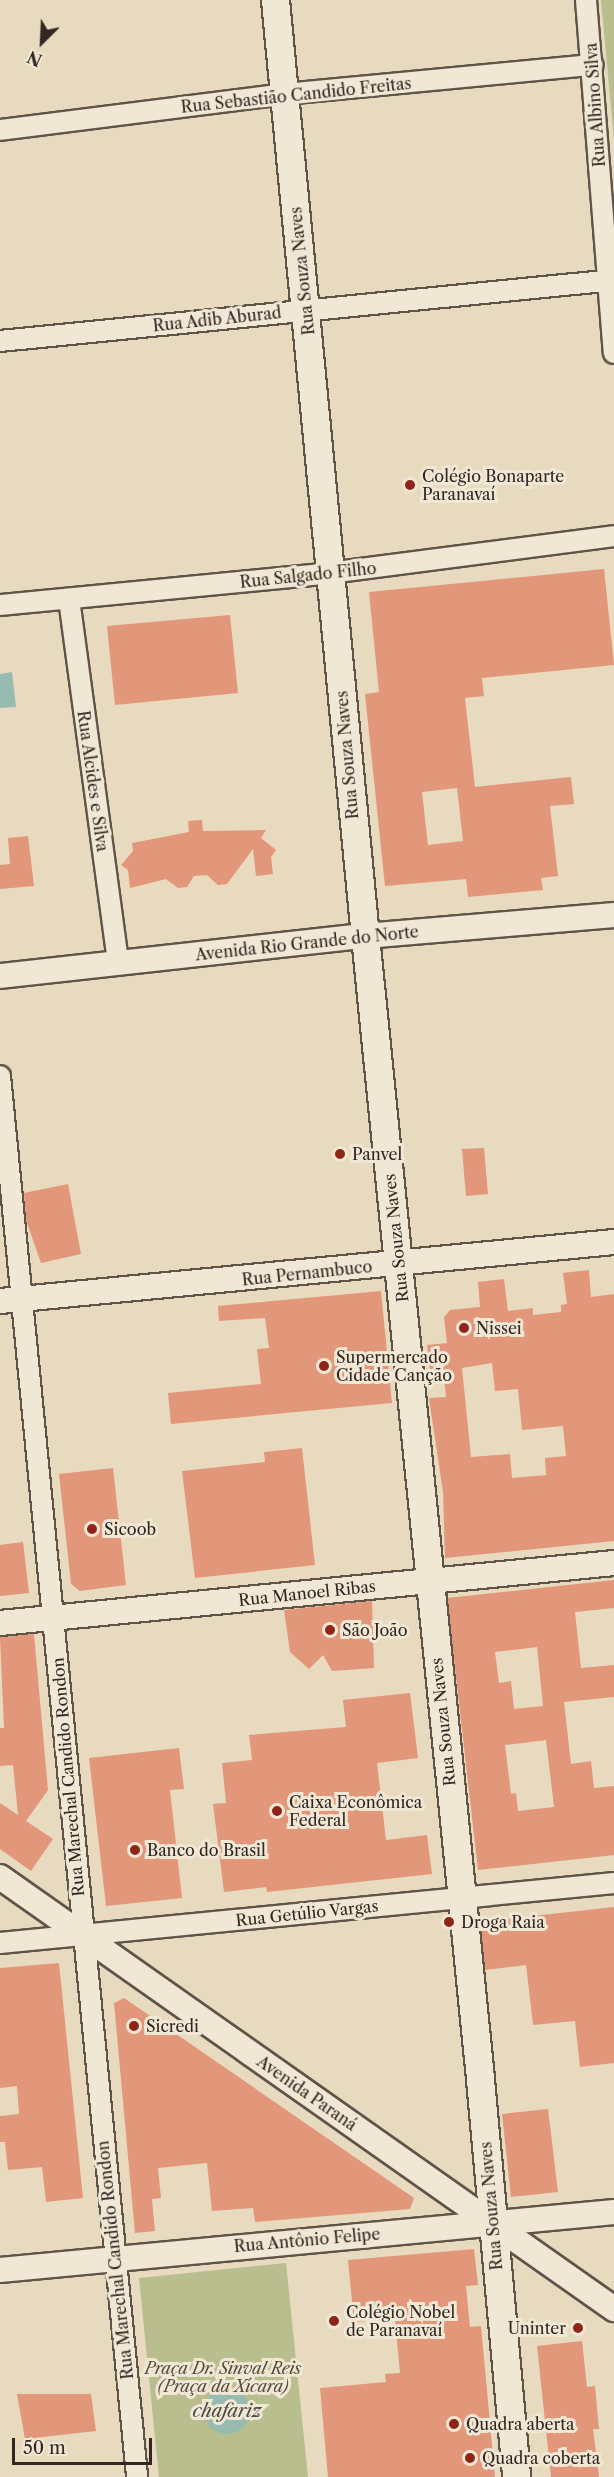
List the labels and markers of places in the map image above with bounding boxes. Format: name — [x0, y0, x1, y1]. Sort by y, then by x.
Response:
place label: Colégio Bonaparte Paranavaí — [422, 466, 564, 504]
marker: Colégio Bonaparte Paranavaí — [403, 478, 417, 492]
place label: Panvel — [352, 1144, 402, 1164]
marker: Panvel — [333, 1147, 347, 1161]
place label: Nissei — [476, 1318, 522, 1338]
marker: Nissei — [457, 1321, 471, 1335]
place label: Supermercado Cidade Canção — [336, 1347, 452, 1385]
marker: Supermercado Cidade Canção — [317, 1359, 331, 1373]
place label: Sicoob — [104, 1519, 156, 1539]
marker: Sicoob — [85, 1522, 99, 1536]
place label: São João — [342, 1620, 408, 1640]
marker: São João — [323, 1623, 337, 1637]
place label: Caixa Econômica Federal — [289, 1792, 422, 1830]
marker: Caixa Econômica Federal — [270, 1804, 284, 1818]
place label: Banco do Brasil — [147, 1840, 266, 1860]
marker: Banco do Brasil — [128, 1843, 142, 1857]
place label: Droga Raia — [461, 1912, 545, 1932]
marker: Droga Raia — [442, 1915, 456, 1929]
place label: Sicredi — [146, 2016, 199, 2036]
marker: Sicredi — [127, 2019, 141, 2033]
place label: Colégio Nobel de Paranavaí — [346, 2302, 455, 2340]
marker: Colégio Nobel de Paranavaí — [327, 2314, 341, 2328]
place label: Uninter — [508, 2318, 566, 2338]
marker: Uninter — [571, 2321, 585, 2335]
place label: Quadra aberta — [466, 2414, 575, 2434]
marker: Quadra aberta — [447, 2417, 461, 2431]
place label: Quadra coberta — [482, 2448, 600, 2468]
marker: Quadra coberta — [463, 2451, 477, 2465]

